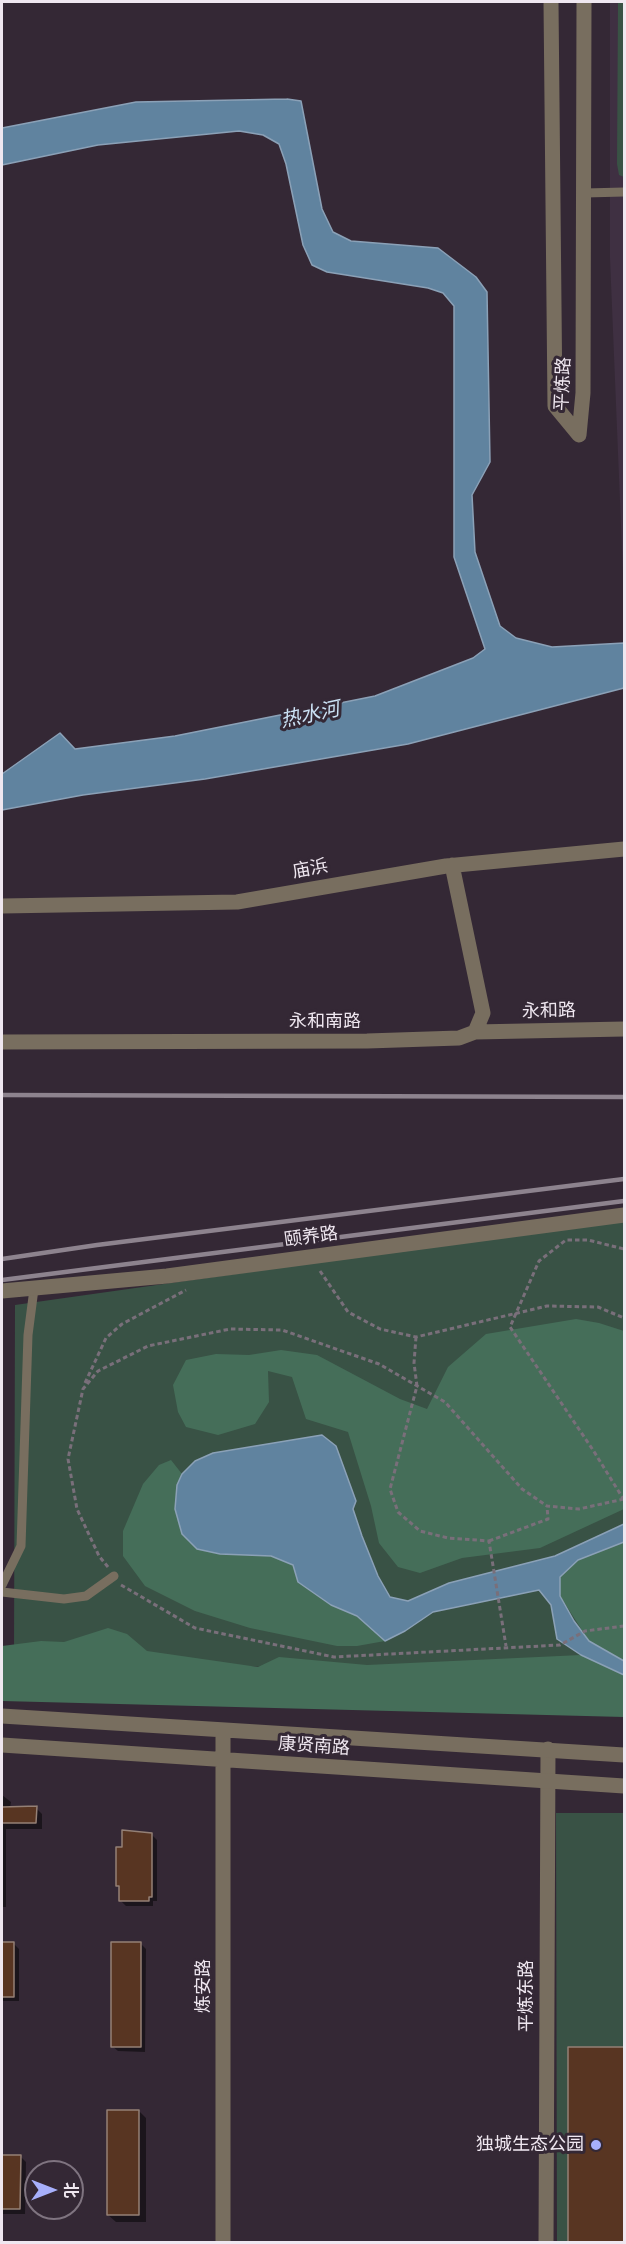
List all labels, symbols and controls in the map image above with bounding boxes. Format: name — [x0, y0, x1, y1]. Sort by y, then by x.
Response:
street label: 平炼路 — [551, 356, 575, 412]
water label: 热水河 — [278, 697, 342, 733]
street label: 庙浜 — [290, 855, 330, 883]
street label: 永和路 — [522, 1000, 576, 1022]
street label: 永和南路 — [289, 1011, 361, 1033]
street label: 颐养路 — [283, 1223, 339, 1251]
street label: 康贤南路 — [277, 1733, 351, 1759]
street label: 炼安路 — [193, 1959, 215, 2013]
street label: 平炼东路 — [516, 1960, 538, 2032]
place label: 独城生态公园 — [476, 2134, 584, 2156]
marker: 独城生态公园 — [589, 2138, 603, 2152]
north arrow — [24, 2160, 84, 2220]
text: 北 — [62, 2182, 78, 2198]

